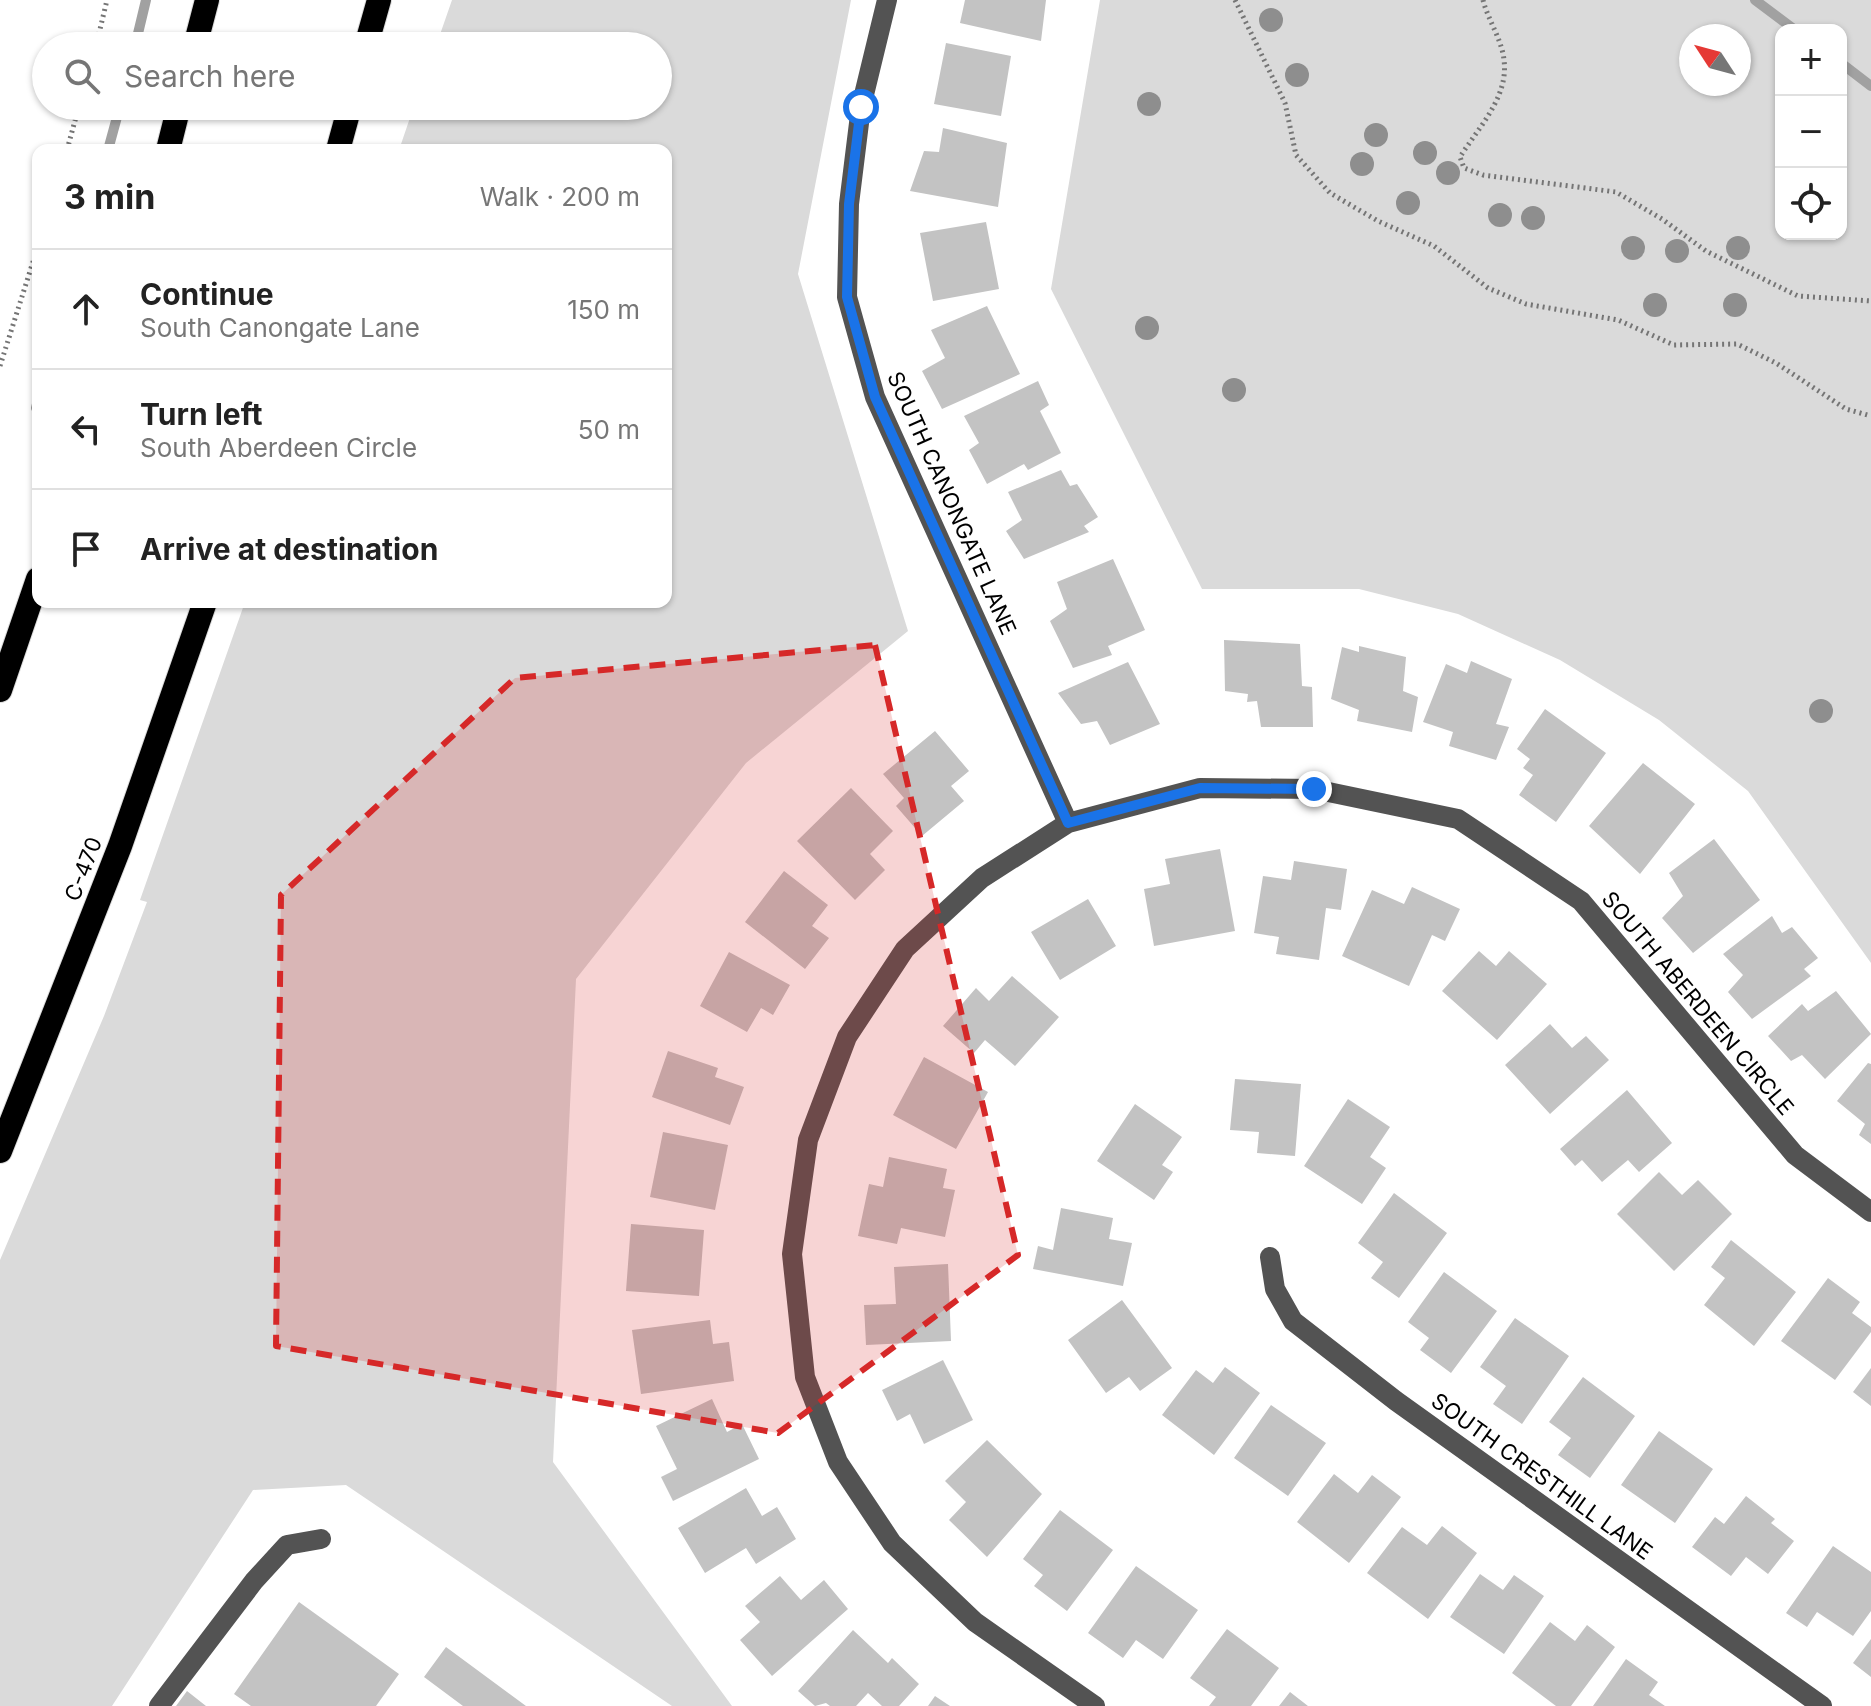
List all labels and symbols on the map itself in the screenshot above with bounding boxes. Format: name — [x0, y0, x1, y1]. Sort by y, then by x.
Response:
north arrow — [1679, 24, 1751, 96]
route start — [843, 89, 879, 125]
street label: SOUTH CANONGATE LANE — [882, 367, 1022, 639]
route end — [1296, 771, 1332, 807]
street label: C-470 — [59, 833, 107, 905]
street label: SOUTH ABERDEEN CIRCLE — [1597, 886, 1799, 1120]
street label: SOUTH CRESTHILL LANE — [1427, 1387, 1657, 1565]

